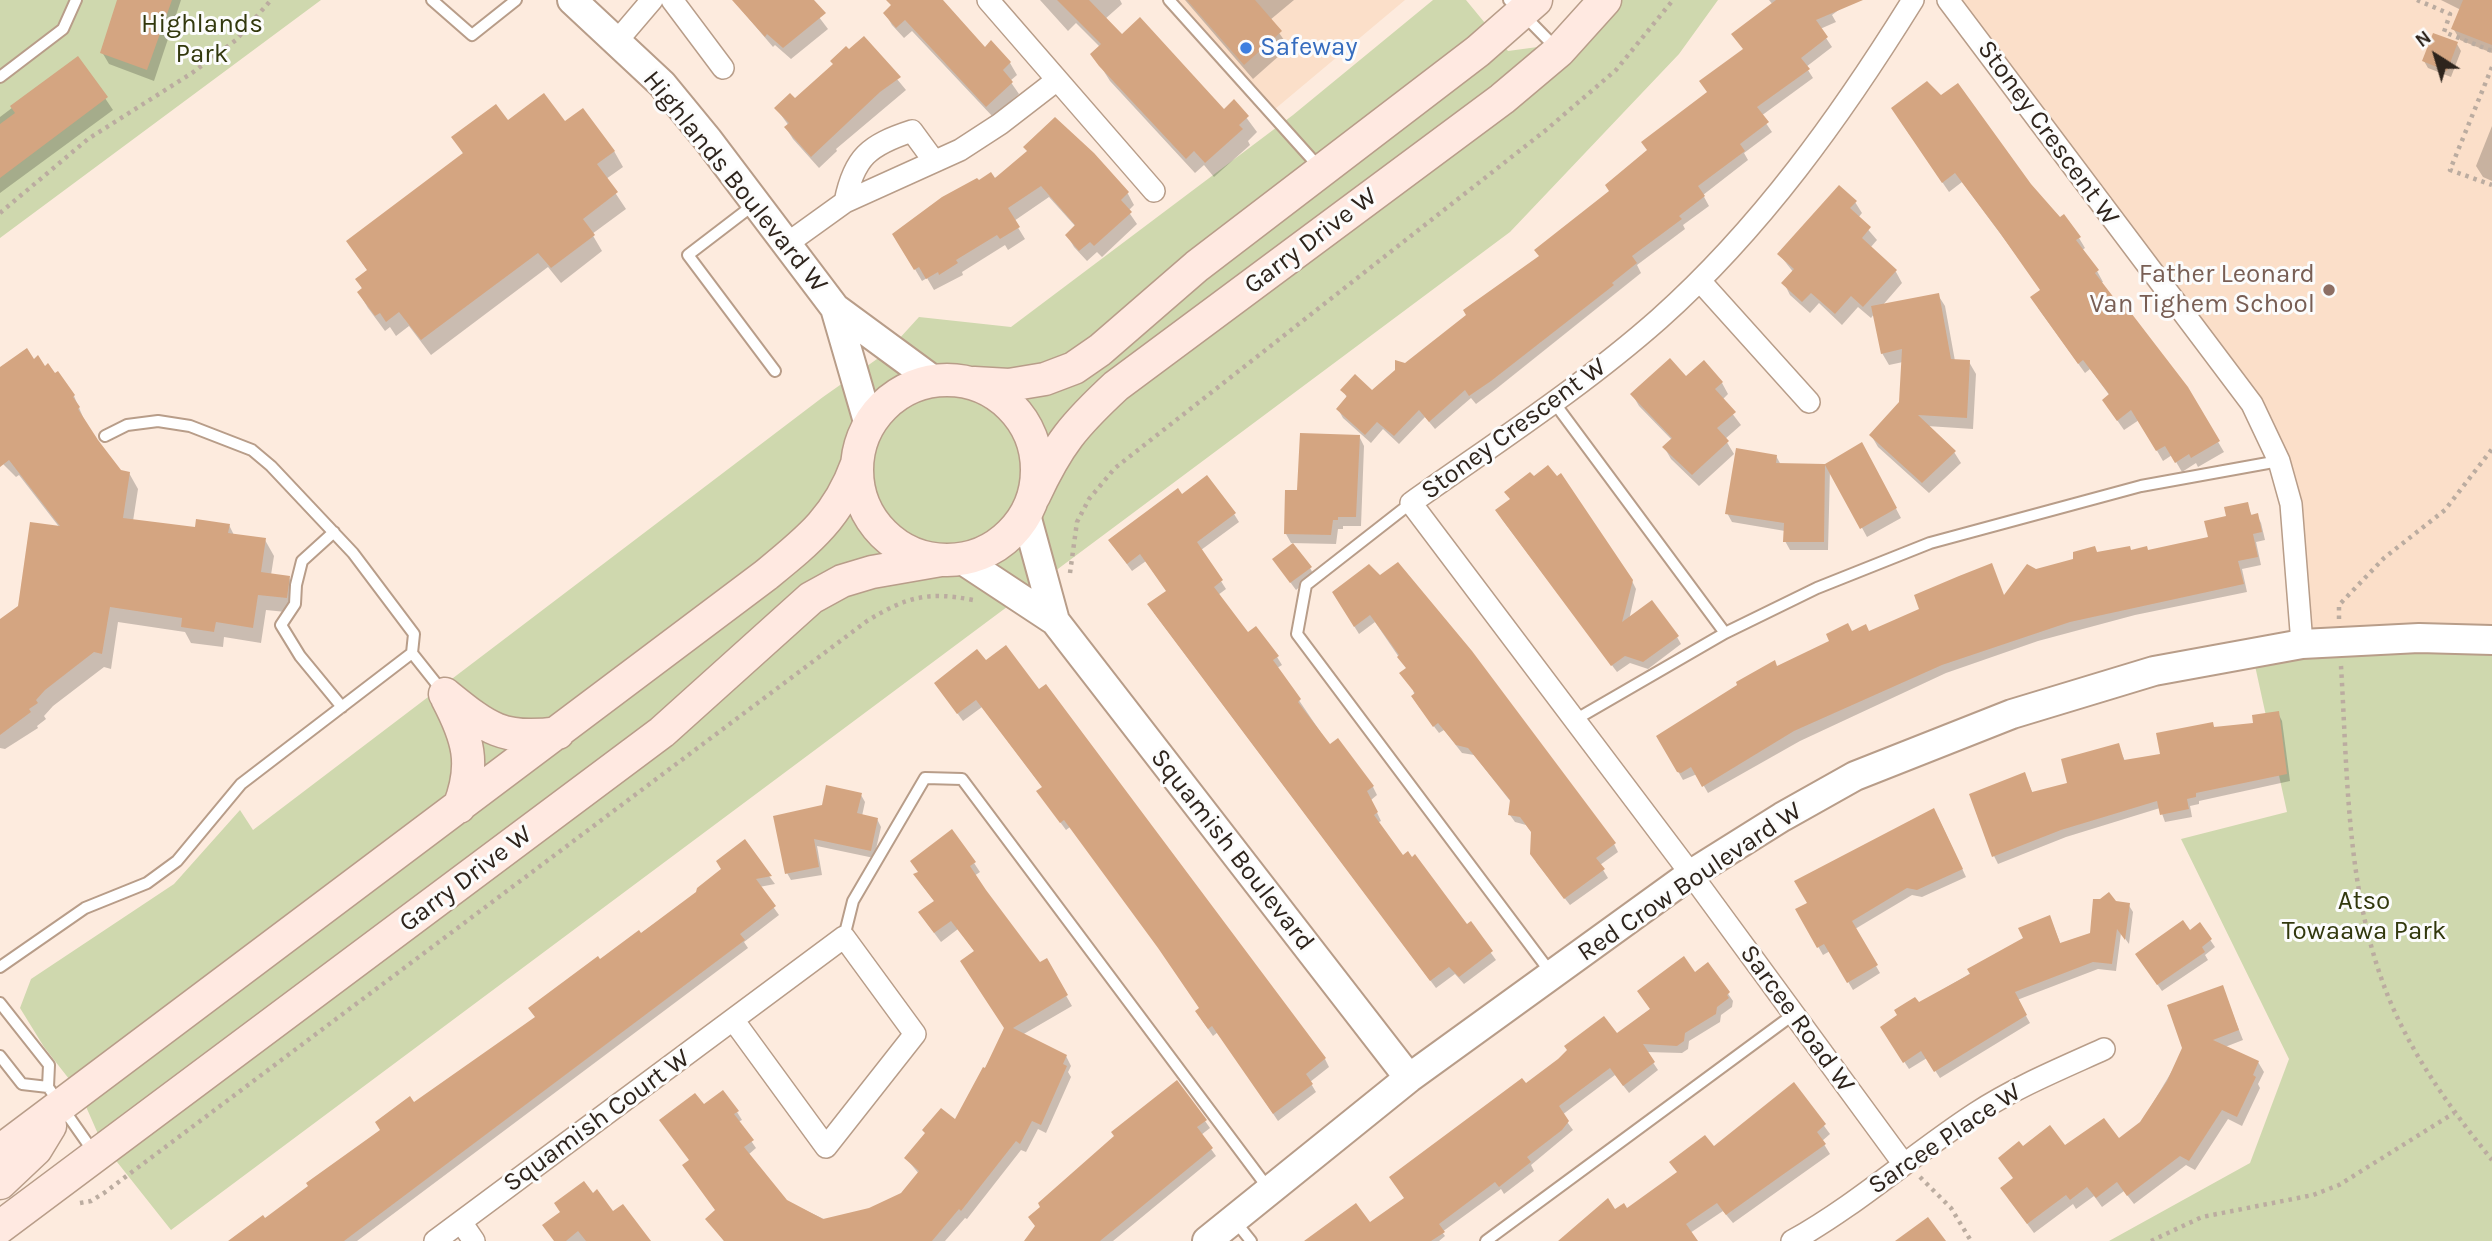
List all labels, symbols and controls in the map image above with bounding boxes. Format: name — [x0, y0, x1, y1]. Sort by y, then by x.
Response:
park label: Highlands Park — [141, 9, 263, 70]
north arrow — [2401, 21, 2471, 91]
text: N — [2411, 26, 2435, 52]
place label: Safeway — [1260, 32, 1358, 64]
street label: Stoney Crescent W — [1970, 34, 2126, 232]
marker: Safeway — [1238, 40, 1254, 56]
street label: Highlands Boulevard W — [636, 65, 834, 299]
street label: Garry Drive W — [1238, 181, 1384, 301]
place label: Father Leonard Van Tighem School — [2090, 259, 2315, 320]
marker: Father Leonard Van Tighem School — [2321, 282, 2337, 298]
street label: Stoney Crescent W — [1415, 351, 1613, 507]
street label: Squamish Boulevard — [1144, 743, 1320, 957]
street label: Red Crow Boulevard W — [1572, 795, 1808, 969]
street label: Garry Drive W — [393, 819, 539, 939]
park label: Atso Towaawa Park — [2282, 886, 2446, 948]
street label: Sarcee Road W — [1733, 939, 1861, 1099]
street label: Squamish Court W — [498, 1043, 696, 1199]
street label: Sarcee Place W — [1863, 1076, 2027, 1202]

